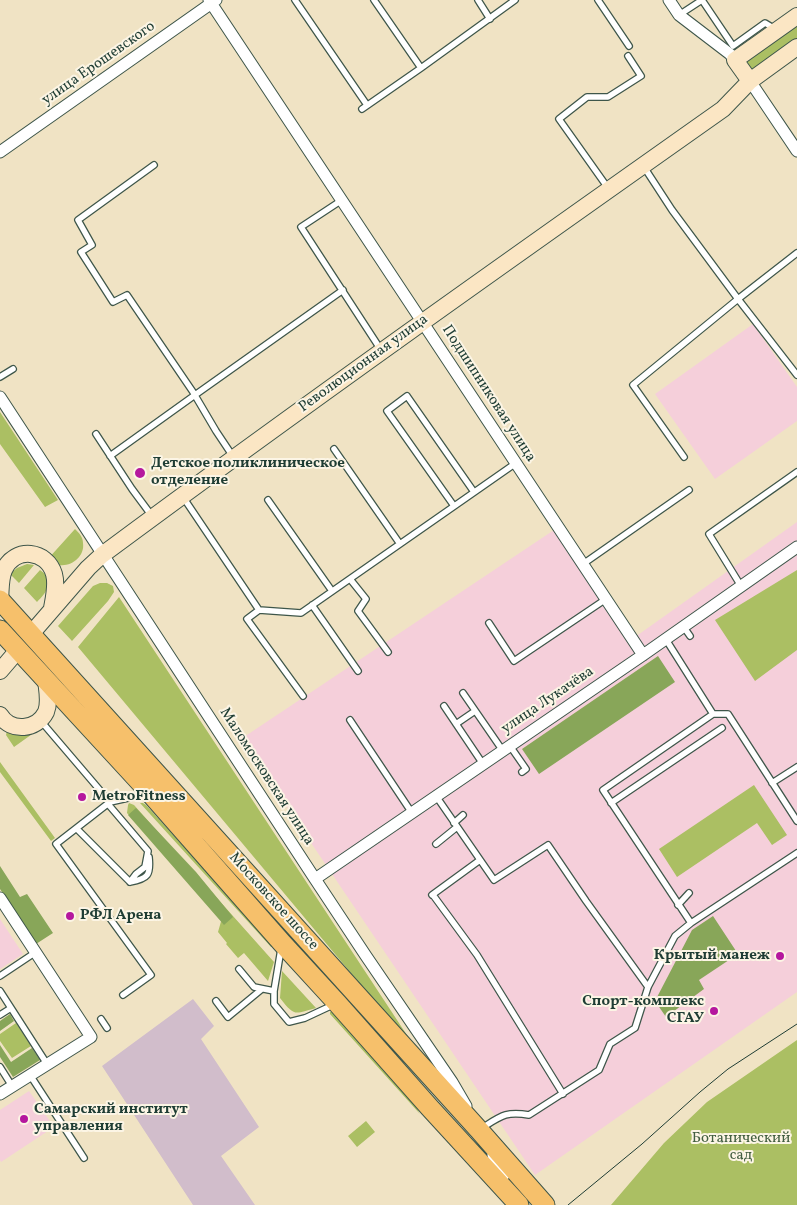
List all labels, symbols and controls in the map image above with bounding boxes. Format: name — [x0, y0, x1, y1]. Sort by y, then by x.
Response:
street label: улица Ерошевского — [39, 18, 159, 110]
street label: Революционная улица — [296, 311, 432, 417]
street label: Подшипниковая улица — [437, 322, 539, 466]
place label: Детское поликлиническое отделение — [151, 455, 345, 490]
marker: Детское поликлиническое отделение — [133, 466, 147, 480]
street label: улица Лукачёва — [498, 663, 598, 739]
street label: Маломосковская улица — [215, 705, 317, 849]
place label: MetroFitness — [92, 788, 186, 806]
marker: MetroFitness — [76, 791, 88, 803]
street label: Московское шоссе — [224, 849, 322, 955]
place label: РФЛ Арена — [80, 907, 161, 925]
marker: РФЛ Арена — [64, 910, 76, 922]
place label: Крытый манеж — [654, 947, 770, 965]
marker: Крытый манеж — [774, 950, 786, 962]
place label: Спорт-комплекс СГАУ — [582, 993, 704, 1028]
marker: Спорт-комплекс СГАУ — [708, 1005, 720, 1017]
place label: Самарский институт управления — [34, 1101, 188, 1136]
marker: Самарский институт управления — [18, 1113, 30, 1125]
park label: Ботанический сад — [692, 1130, 790, 1165]

